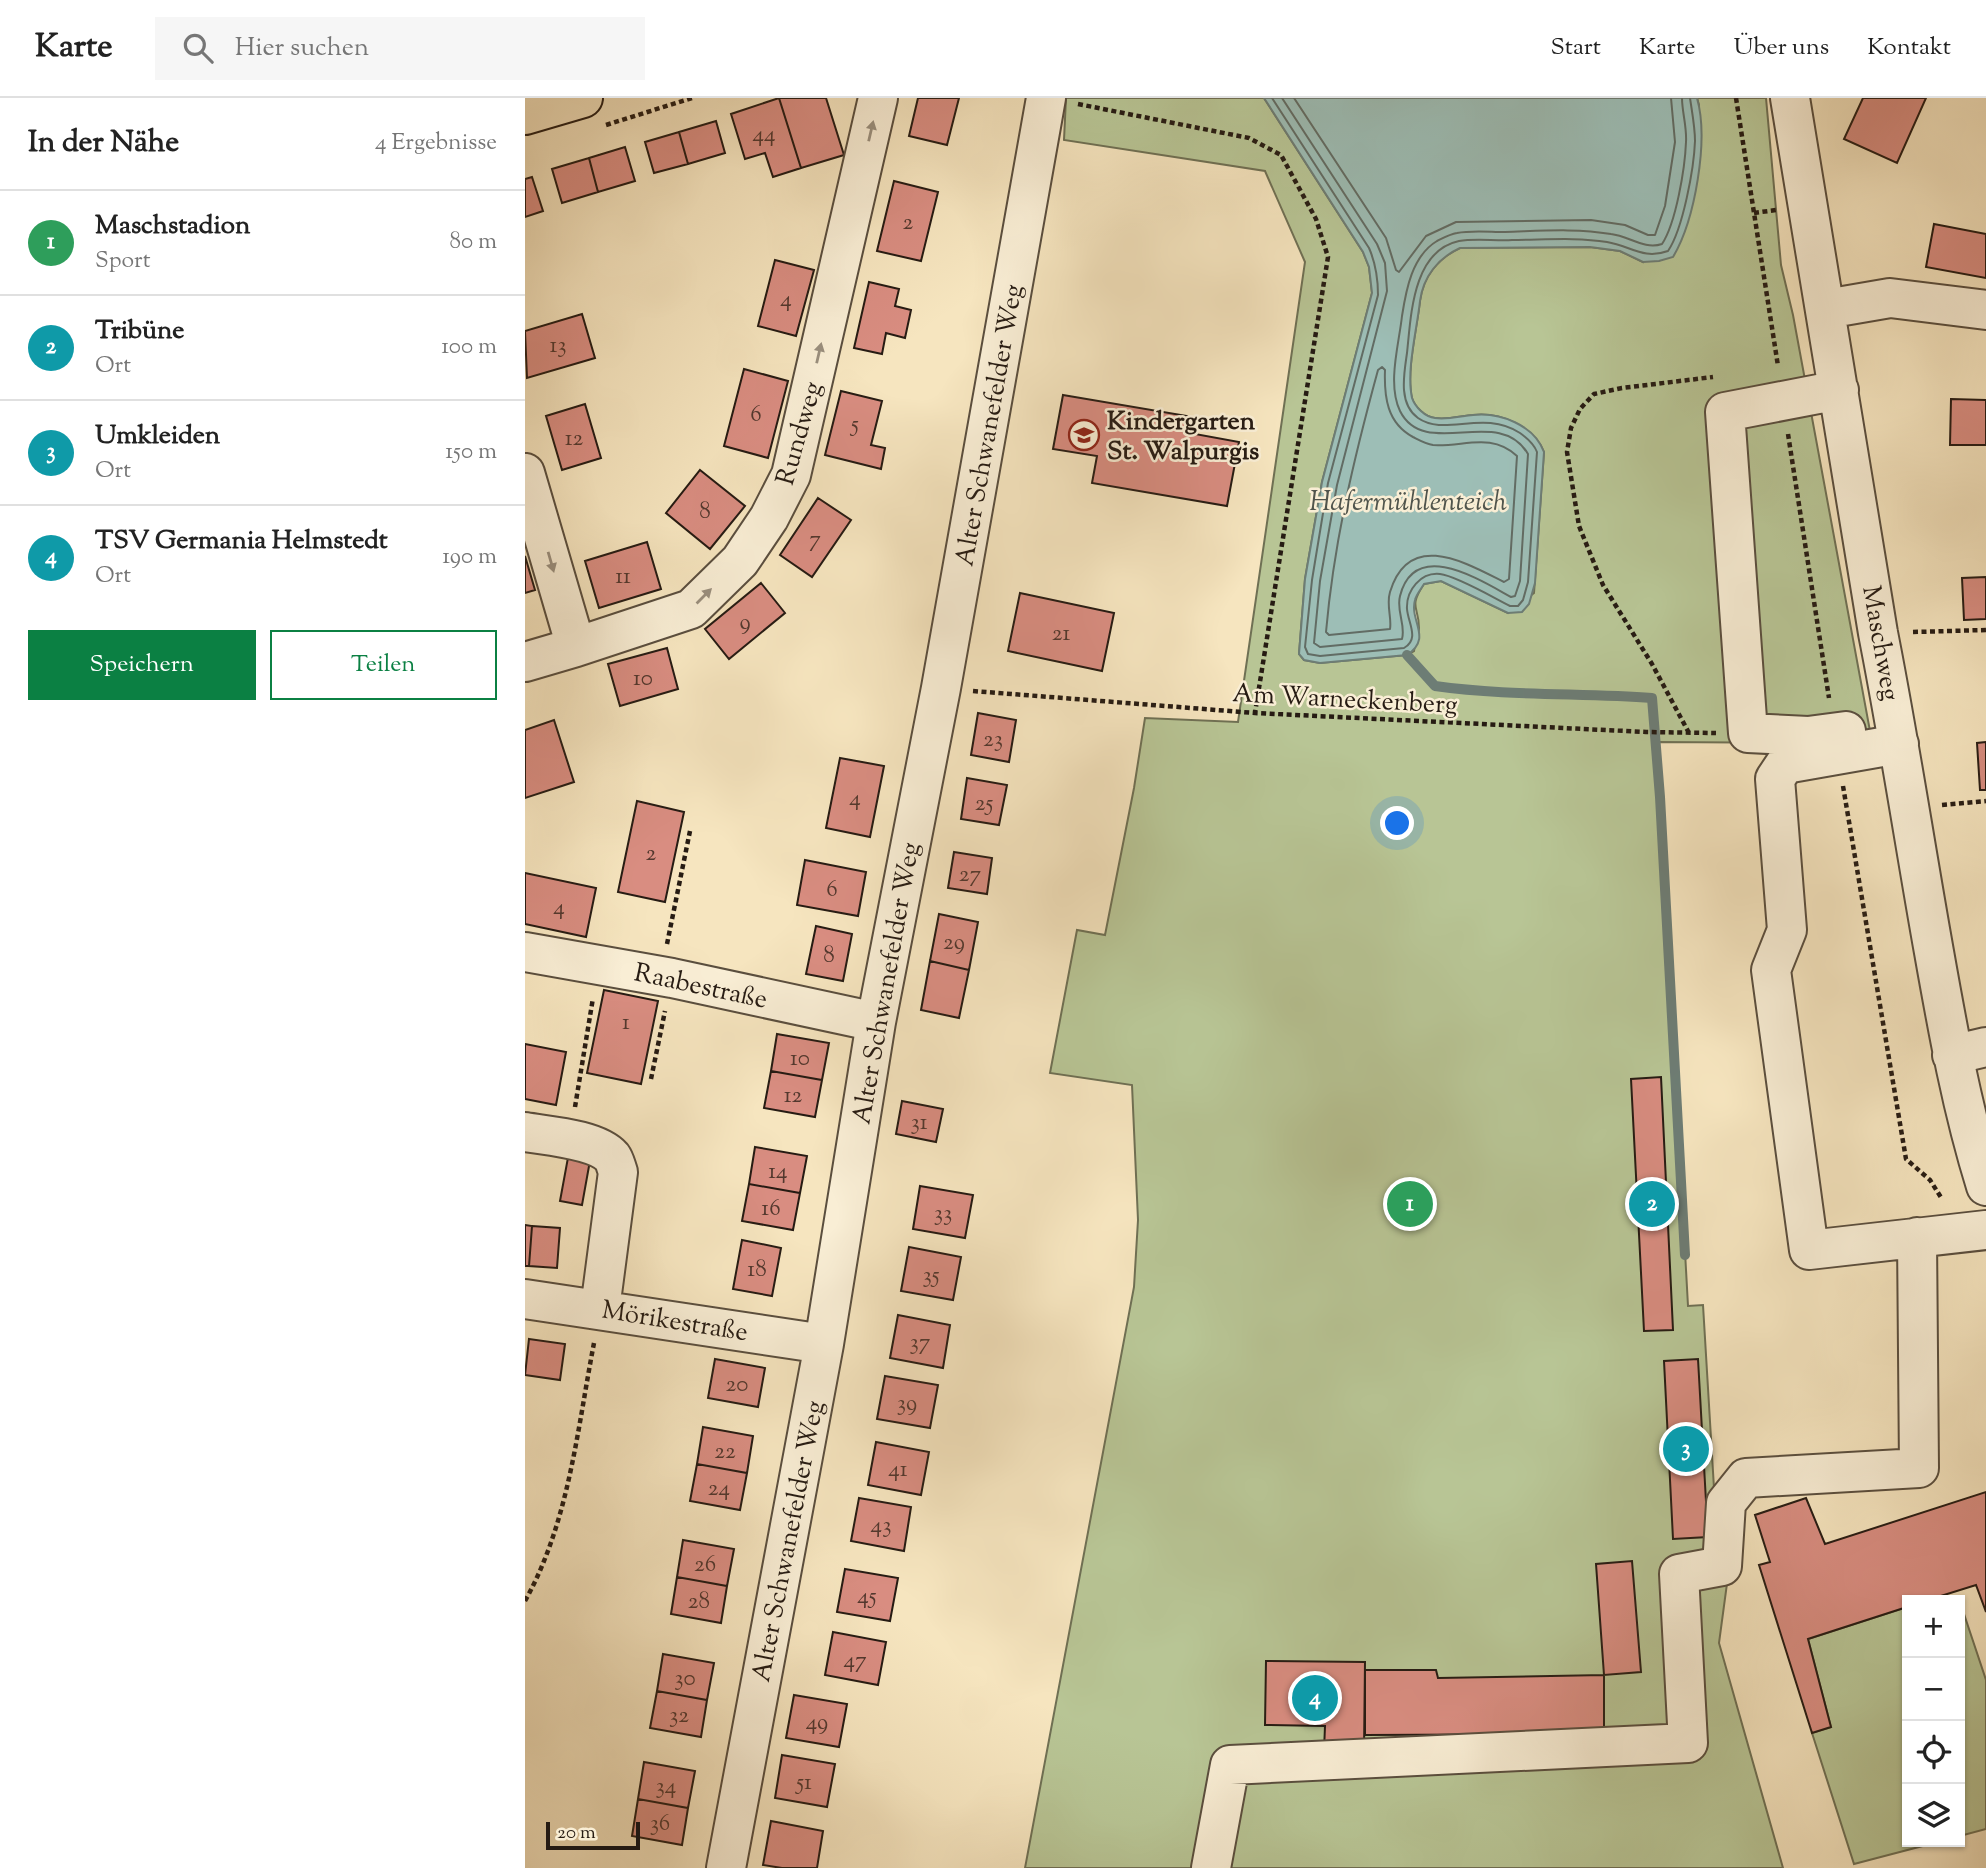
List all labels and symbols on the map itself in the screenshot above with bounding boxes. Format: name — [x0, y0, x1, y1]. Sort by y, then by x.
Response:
house number: 44 — [752, 119, 776, 152]
one-way arrow — [865, 120, 876, 142]
house number: 2 — [903, 207, 914, 240]
street label: Alter Schwanefelder Weg — [947, 282, 1033, 569]
house number: 4 — [780, 284, 792, 317]
house number: 13 — [549, 330, 567, 363]
one-way arrow — [814, 341, 825, 363]
street label: Rundweg — [768, 378, 833, 490]
house number: 6 — [750, 399, 762, 432]
place label: Kindergarten St. Walpurgis — [1107, 404, 1259, 471]
house number: 5 — [849, 409, 859, 442]
school or university icon: Kindergarten St. Walpurgis — [1067, 418, 1101, 452]
house number: 12 — [565, 423, 584, 456]
water label: Hafermühlenteich — [1309, 483, 1507, 523]
house number: 8 — [699, 496, 711, 529]
house number: 7 — [809, 524, 821, 557]
one-way arrow — [547, 552, 557, 573]
house number: 11 — [615, 561, 631, 594]
street label: Maschweg — [1851, 583, 1908, 704]
one-way arrow — [695, 588, 712, 605]
house number: 9 — [739, 607, 751, 640]
house number: 21 — [1052, 618, 1070, 651]
house number: 10 — [633, 663, 653, 696]
street label: Am Warneckenberg — [1231, 676, 1458, 725]
house number: 23 — [983, 724, 1003, 757]
house number: 4 — [849, 783, 861, 816]
house number: 25 — [975, 788, 993, 821]
your location — [1380, 806, 1414, 840]
house number: 2 — [646, 838, 657, 871]
street label: Alter Schwanefelder Weg — [844, 840, 930, 1127]
house number: 27 — [959, 859, 982, 892]
house number: 6 — [826, 874, 838, 907]
house number: 4 — [553, 892, 565, 925]
house number: 29 — [943, 927, 965, 960]
house number: 8 — [823, 940, 835, 973]
street label: Raabestraße — [630, 955, 771, 1020]
house number: 1 — [622, 1007, 630, 1040]
house number: 10 — [790, 1043, 810, 1076]
house number: 12 — [784, 1080, 803, 1113]
house number: 31 — [910, 1107, 928, 1140]
house number: 14 — [768, 1156, 788, 1189]
pin: 1 — [1387, 1178, 1433, 1230]
pin: 2 — [1629, 1178, 1675, 1230]
house number: 16 — [761, 1193, 781, 1226]
house number: 33 — [934, 1198, 952, 1231]
house number: 18 — [747, 1254, 767, 1287]
house number: 35 — [922, 1260, 940, 1293]
street label: Mörikestraße — [599, 1293, 750, 1352]
house number: 37 — [910, 1327, 931, 1360]
house number: 20 — [726, 1369, 748, 1402]
house number: 39 — [897, 1388, 917, 1421]
street label: Alter Schwanefelder Weg — [744, 1398, 835, 1685]
pin: 3 — [1663, 1423, 1709, 1475]
house number: 22 — [714, 1436, 736, 1469]
house number: 41 — [888, 1454, 908, 1487]
house number: 24 — [708, 1473, 730, 1506]
house number: 43 — [871, 1510, 891, 1543]
house number: 26 — [694, 1549, 716, 1582]
house number: 45 — [857, 1581, 877, 1614]
house number: 28 — [688, 1586, 710, 1619]
house number: 47 — [843, 1645, 867, 1678]
house number: 30 — [674, 1663, 696, 1696]
pin: 4 — [1292, 1672, 1338, 1724]
house number: 32 — [669, 1700, 689, 1733]
house number: 49 — [806, 1707, 828, 1740]
house number: 51 — [794, 1767, 812, 1800]
house number: 34 — [656, 1771, 676, 1804]
house number: 36 — [650, 1808, 670, 1841]
scale bar — [546, 1819, 641, 1851]

